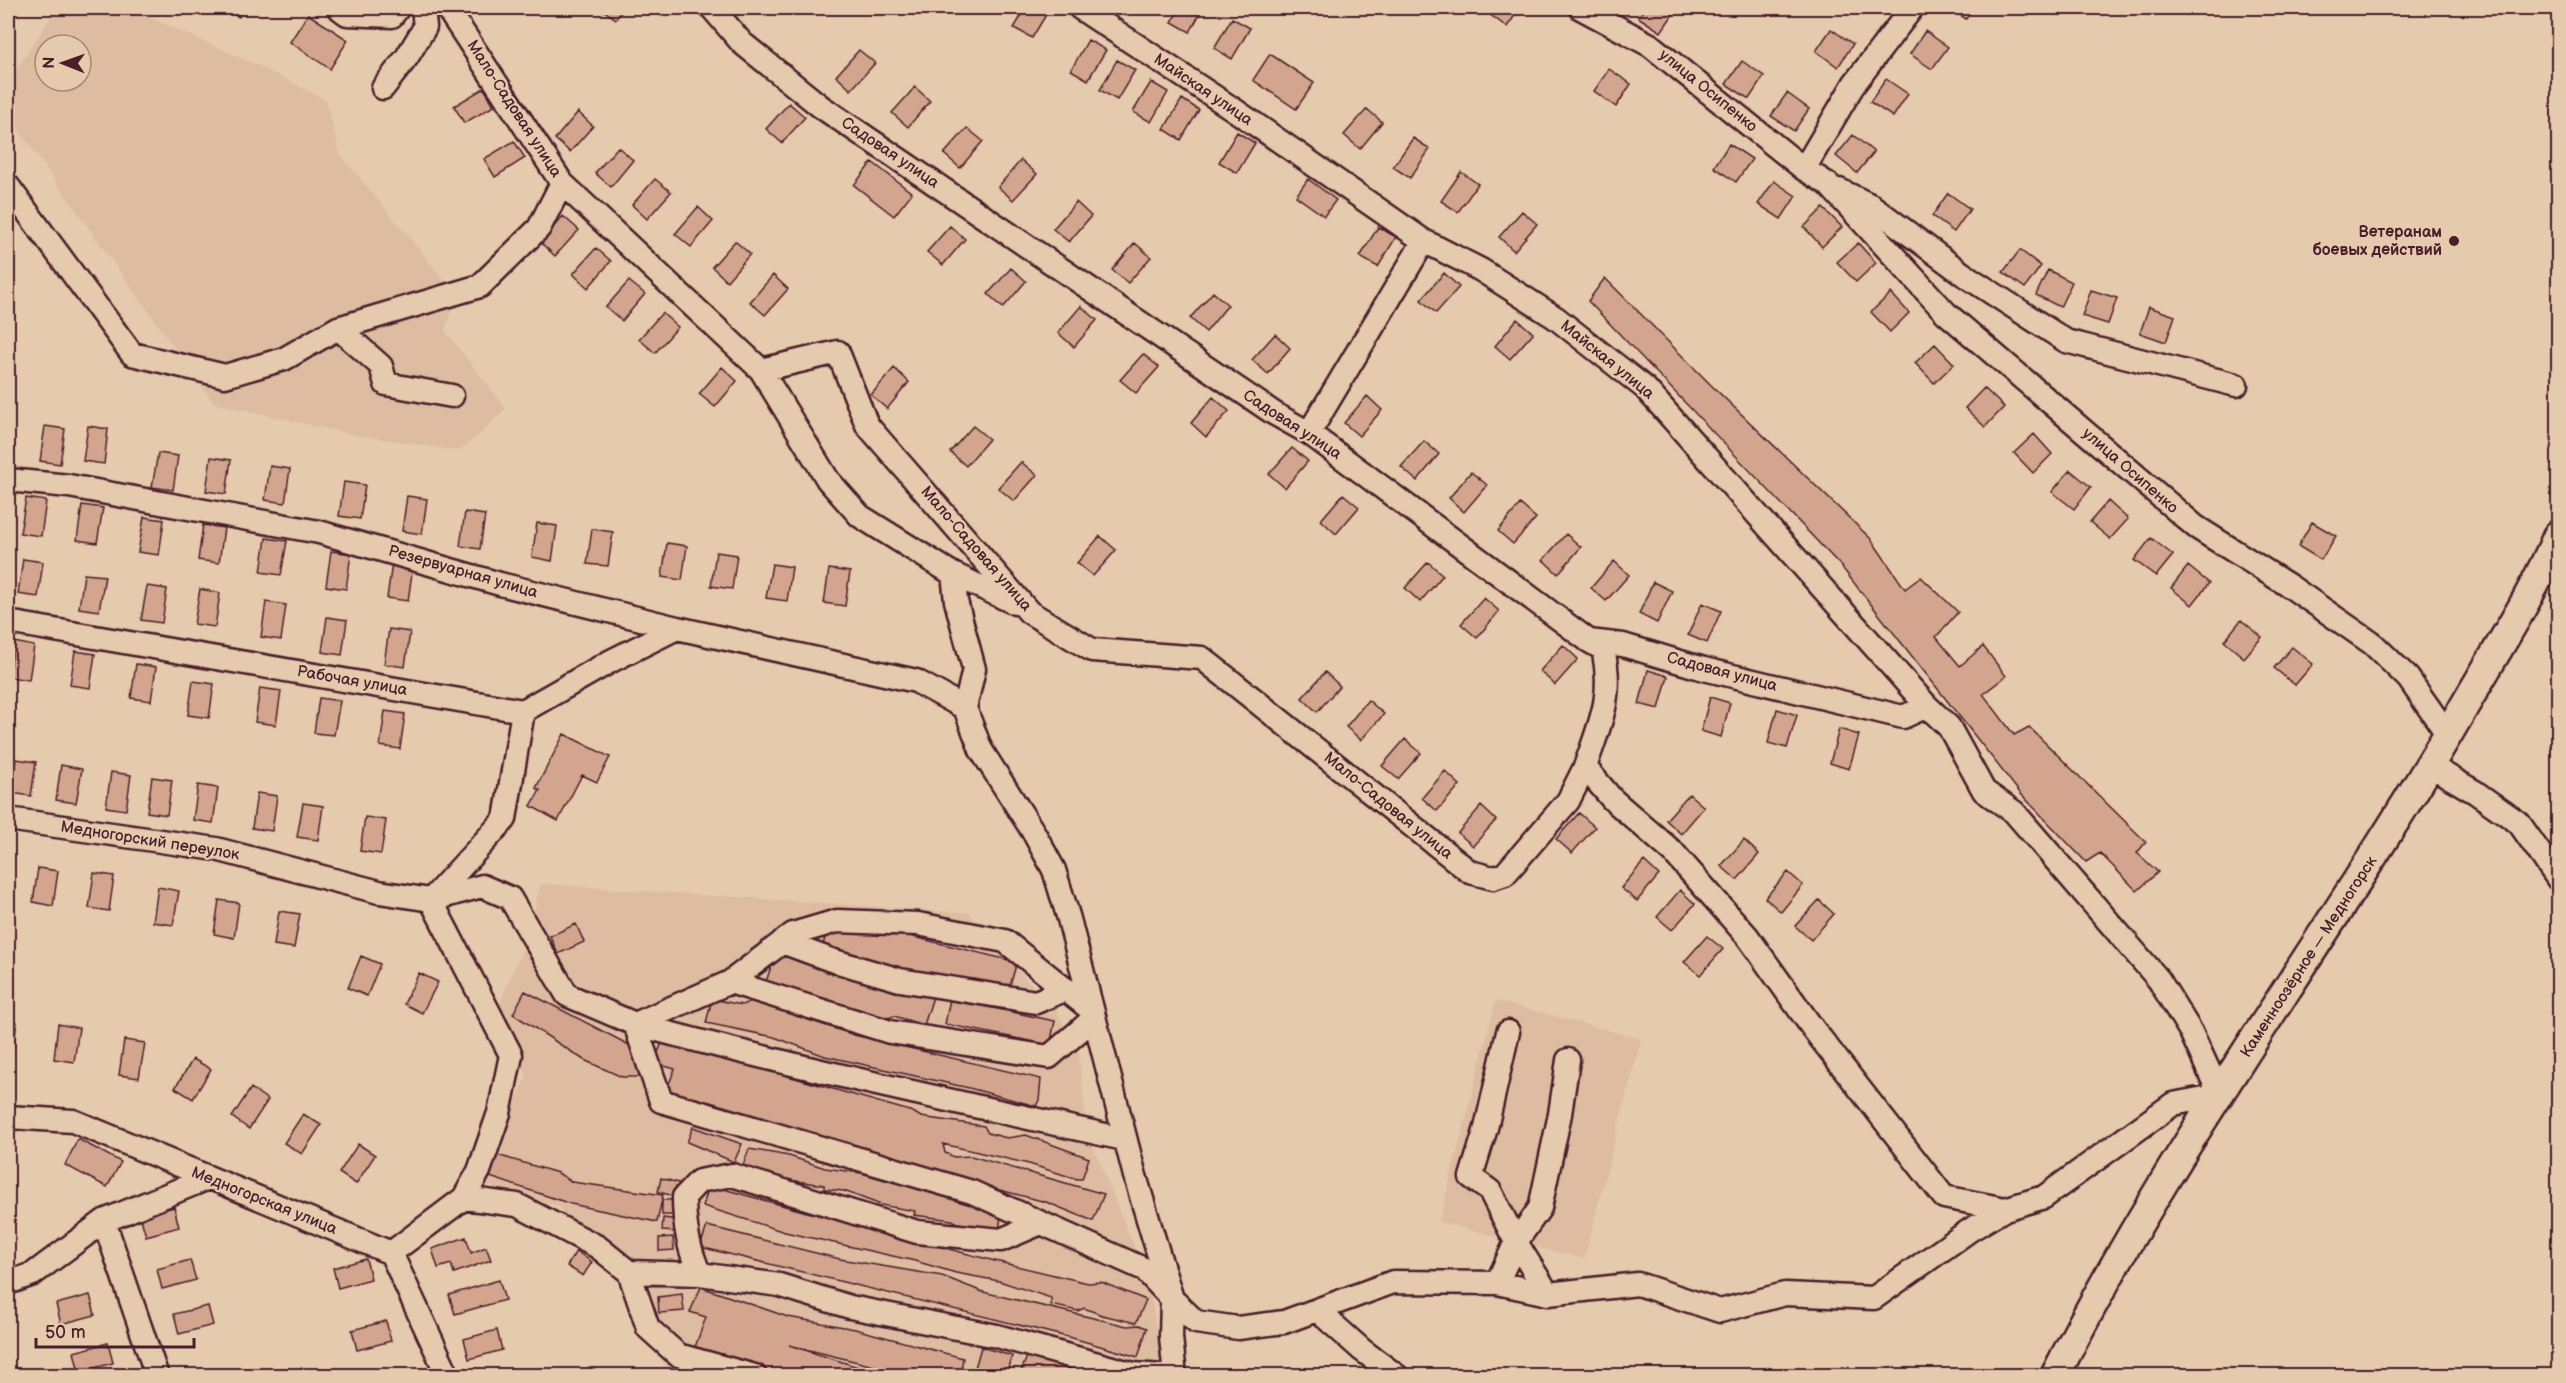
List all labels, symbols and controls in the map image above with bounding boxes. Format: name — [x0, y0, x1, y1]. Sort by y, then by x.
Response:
north arrow — [33, 33, 93, 93]
street label: Мало-Садовая улица — [463, 37, 566, 182]
street label: улица Осипенко — [1655, 46, 1761, 136]
street label: Майская улица — [1150, 50, 1256, 130]
text: N — [40, 57, 59, 69]
street label: Садовая улица — [838, 113, 943, 193]
place label: Ветеранам боевых действий — [2312, 223, 2442, 260]
marker: Ветеранам боевых действий — [2447, 234, 2461, 248]
street label: Майская улица — [1556, 316, 1658, 404]
street label: Садовая улица — [1239, 386, 1345, 464]
street label: улица Осипенко — [2078, 424, 2182, 518]
street label: Мало-Садовая улица — [916, 482, 1036, 616]
street label: Резервуарная улица — [386, 542, 541, 603]
street label: Садовая улица — [1665, 648, 1780, 696]
street label: Рабочая улица — [295, 662, 409, 700]
street label: Мало-Садовая улица — [1320, 748, 1456, 864]
street label: Медногорский переулок — [59, 817, 241, 865]
street label: Каменноозёрное — Медногорск — [2237, 852, 2382, 1061]
street label: Медногорская улица — [188, 1163, 340, 1239]
scale bar — [36, 1311, 194, 1349]
text: 50 m — [45, 1322, 86, 1343]

